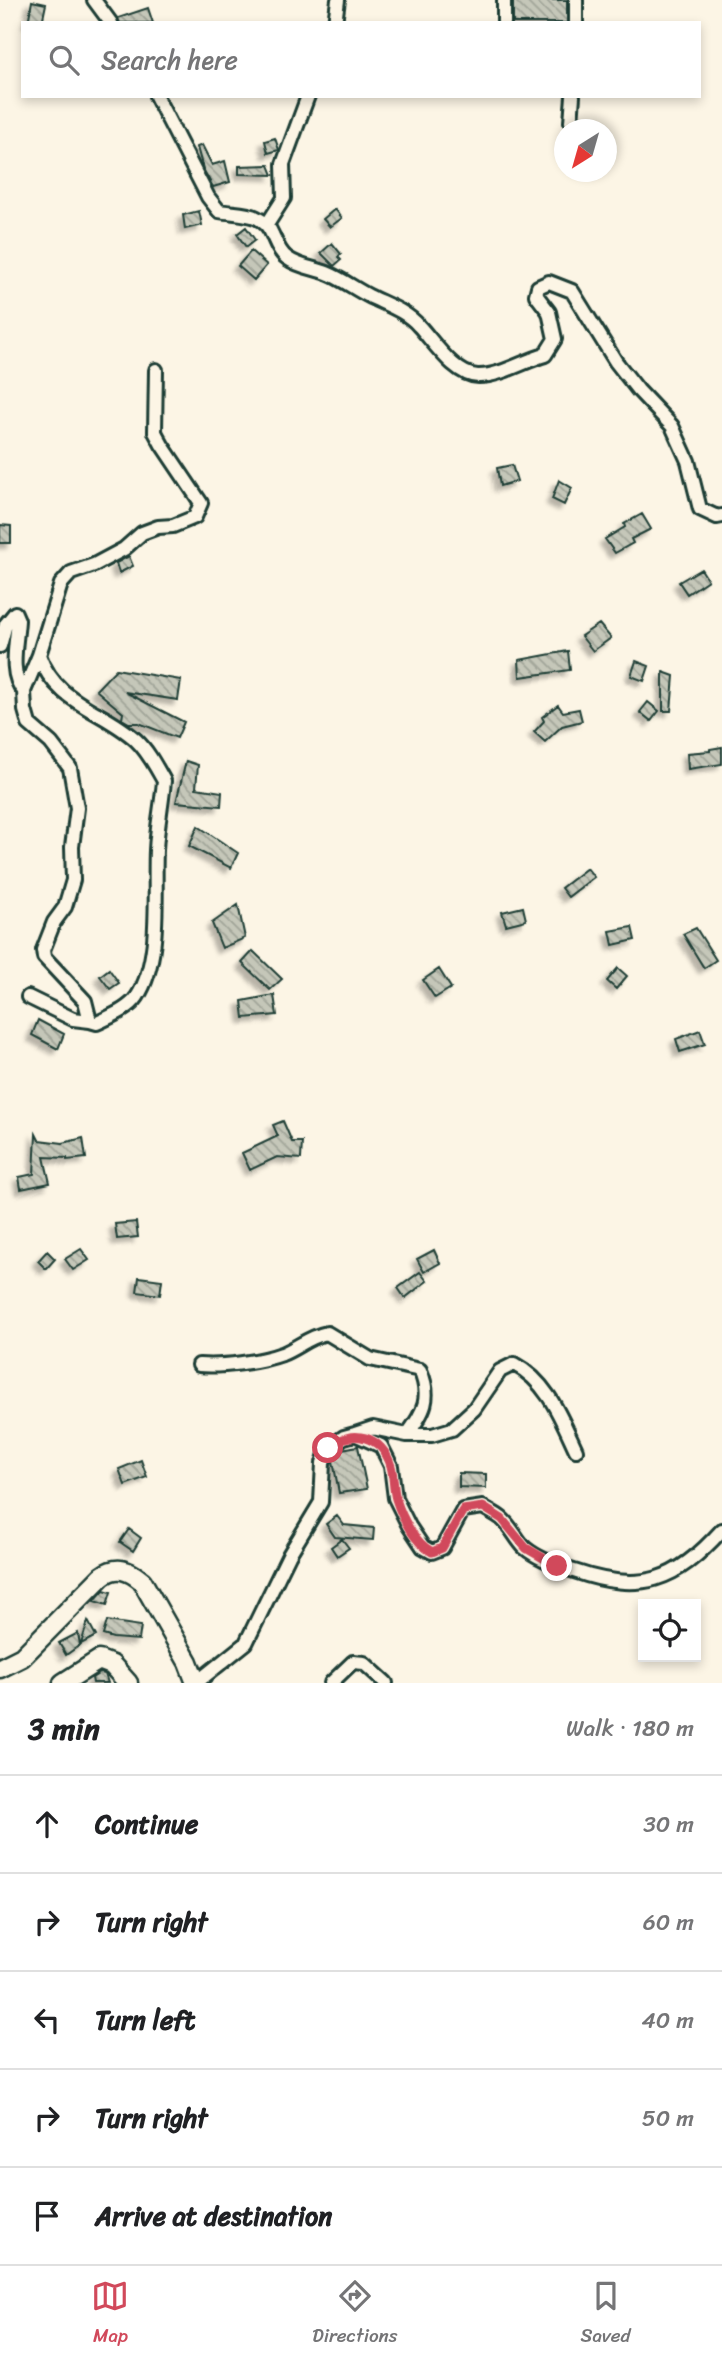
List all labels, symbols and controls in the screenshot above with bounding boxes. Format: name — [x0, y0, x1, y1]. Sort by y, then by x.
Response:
search box — [21, 21, 701, 98]
text: Search here — [101, 37, 238, 83]
icon: search — [45, 41, 83, 79]
north arrow — [554, 119, 617, 182]
route start — [312, 1432, 343, 1463]
route end — [541, 1550, 572, 1581]
map controls — [638, 1599, 701, 1662]
button: locate — [638, 1599, 701, 1662]
text: 3 min — [28, 1702, 100, 1756]
text: Walk · 180 m — [566, 1708, 694, 1749]
text: Continue — [95, 1801, 198, 1847]
text: 30 m — [643, 1804, 694, 1845]
icon: ahead — [28, 1805, 66, 1843]
text: Turn right — [95, 1899, 208, 1945]
text: 60 m — [643, 1902, 694, 1943]
icon: right — [28, 1903, 66, 1941]
text: Turn left — [95, 1997, 195, 2043]
text: 40 m — [641, 2000, 694, 2041]
icon: left — [28, 2001, 66, 2039]
text: Turn right — [95, 2095, 208, 2141]
text: 50 m — [642, 2098, 694, 2139]
icon: right — [28, 2099, 66, 2137]
text: Arrive at destination — [95, 2193, 332, 2239]
icon: arrive — [28, 2197, 66, 2235]
tab: Map — [91, 2277, 129, 2352]
tab: Directions — [312, 2277, 398, 2352]
tab: Saved — [580, 2277, 631, 2352]

